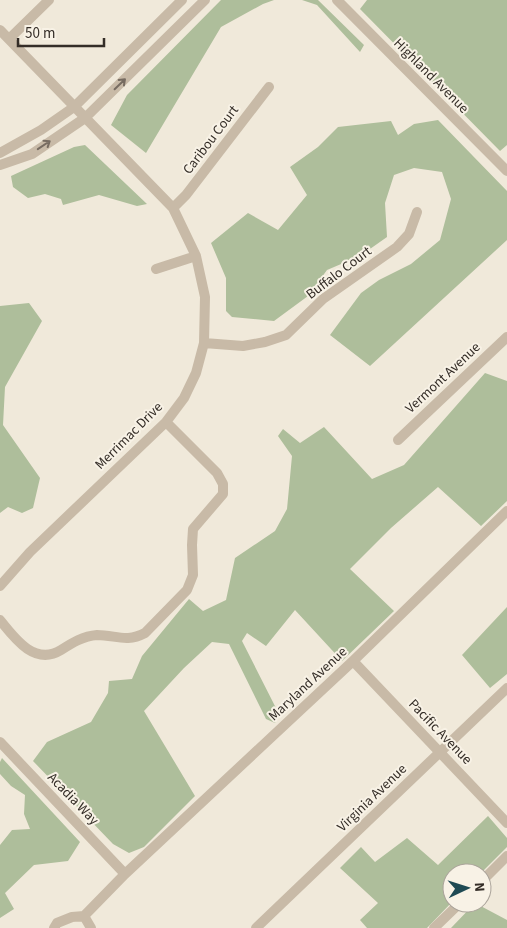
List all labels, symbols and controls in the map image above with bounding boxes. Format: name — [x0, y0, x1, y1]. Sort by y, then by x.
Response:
scale bar — [18, 15, 104, 47]
text: 50 m — [25, 23, 55, 44]
street label: Highland Avenue — [389, 34, 473, 118]
one-way arrow — [113, 78, 126, 90]
street label: Caribou Court — [178, 101, 244, 179]
one-way arrow — [37, 140, 51, 151]
street label: Buffalo Court — [302, 242, 376, 304]
street label: Vermont Avenue — [401, 338, 485, 418]
street label: Merrimac Drive — [91, 398, 167, 474]
street label: Maryland Avenue — [264, 642, 352, 726]
street label: Pacific Avenue — [404, 695, 476, 769]
street label: Virginia Avenue — [333, 760, 411, 836]
street label: Acadia Way — [43, 768, 104, 830]
north arrow — [442, 863, 492, 913]
text: N — [469, 882, 489, 893]

